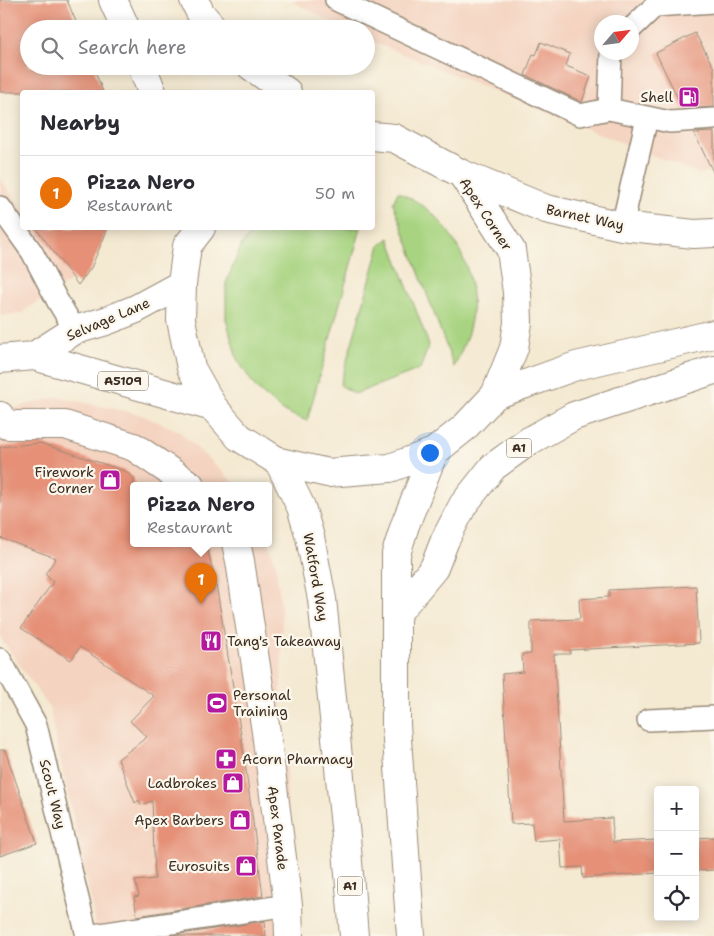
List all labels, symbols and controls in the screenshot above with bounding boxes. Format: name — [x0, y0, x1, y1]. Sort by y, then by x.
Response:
north arrow — [594, 15, 639, 60]
search box — [20, 20, 375, 75]
icon: search — [38, 34, 66, 62]
text: Search here — [78, 35, 187, 60]
fuel station icon: Shell — [677, 85, 701, 109]
place label: Shell — [640, 88, 674, 106]
text: Nearby — [40, 109, 120, 137]
text: Pizza Nero — [87, 170, 195, 195]
street label: Apex Corner — [456, 174, 517, 254]
text: 1 — [52, 183, 60, 204]
text: 50 m — [315, 183, 355, 204]
text: Restaurant — [87, 195, 173, 216]
street label: Barnet Way — [544, 200, 626, 234]
street label: Selvage Lane — [64, 293, 153, 345]
road number: A5109 — [98, 372, 148, 391]
road number: A1 — [506, 438, 532, 458]
your location — [417, 440, 443, 466]
place label: Firework Corner — [35, 463, 94, 497]
shop icon: Firework Corner — [98, 468, 122, 492]
popup — [130, 482, 272, 547]
text: Pizza Nero — [147, 492, 255, 517]
text: Restaurant — [147, 517, 233, 538]
street label: Watford Way — [299, 531, 333, 623]
pin: 1 — [185, 563, 217, 604]
restaurant icon: Tang's Takeaway — [199, 629, 223, 653]
place label: Tang's Takeaway — [227, 632, 341, 650]
place label: Personal Training — [233, 686, 292, 720]
sports icon: Personal Training — [205, 691, 229, 715]
pharmacy icon: Acorn Pharmacy — [214, 747, 238, 771]
place label: Acorn Pharmacy — [242, 750, 353, 768]
street label: Scout Way — [36, 757, 70, 831]
shop icon: Ladbrokes — [221, 771, 245, 795]
place label: Ladbrokes — [147, 774, 217, 792]
street label: Apex Parade — [264, 785, 292, 871]
map controls — [654, 786, 699, 921]
button: + — [654, 786, 699, 831]
shop icon: Apex Barbers — [228, 808, 252, 832]
place label: Apex Barbers — [134, 811, 224, 829]
button: − — [654, 831, 699, 876]
shop icon: Eurosuits — [234, 854, 258, 878]
place label: Eurosuits — [168, 857, 230, 875]
road number: A1 — [338, 876, 362, 896]
button: locate — [654, 876, 699, 921]

